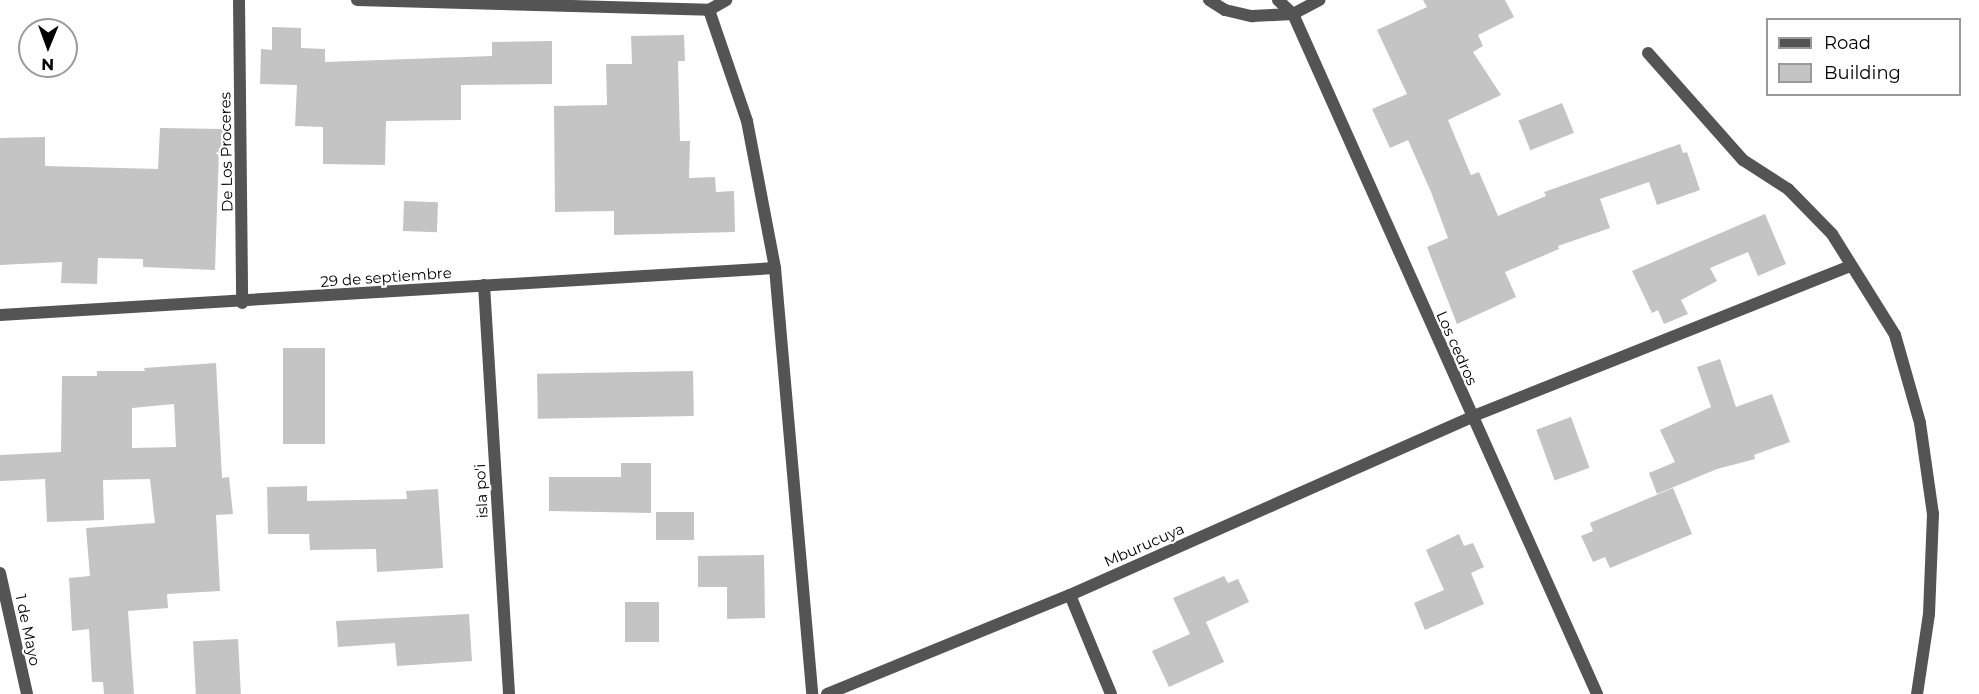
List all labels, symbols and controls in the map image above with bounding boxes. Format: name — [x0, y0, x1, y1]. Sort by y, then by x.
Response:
north arrow — [18, 18, 78, 78]
legend — [1766, 18, 1961, 96]
text: Road — [1824, 32, 1871, 54]
text: N — [41, 55, 54, 74]
text: Building — [1824, 62, 1901, 84]
street label: De Los Proceres — [216, 92, 236, 212]
street label: 29 de septiembre — [320, 263, 452, 291]
street label: Los cedros — [1433, 308, 1481, 388]
street label: isla po'i — [471, 463, 491, 519]
street label: Mburucuya — [1101, 519, 1187, 571]
street label: 1 de Mayo — [12, 593, 44, 667]

